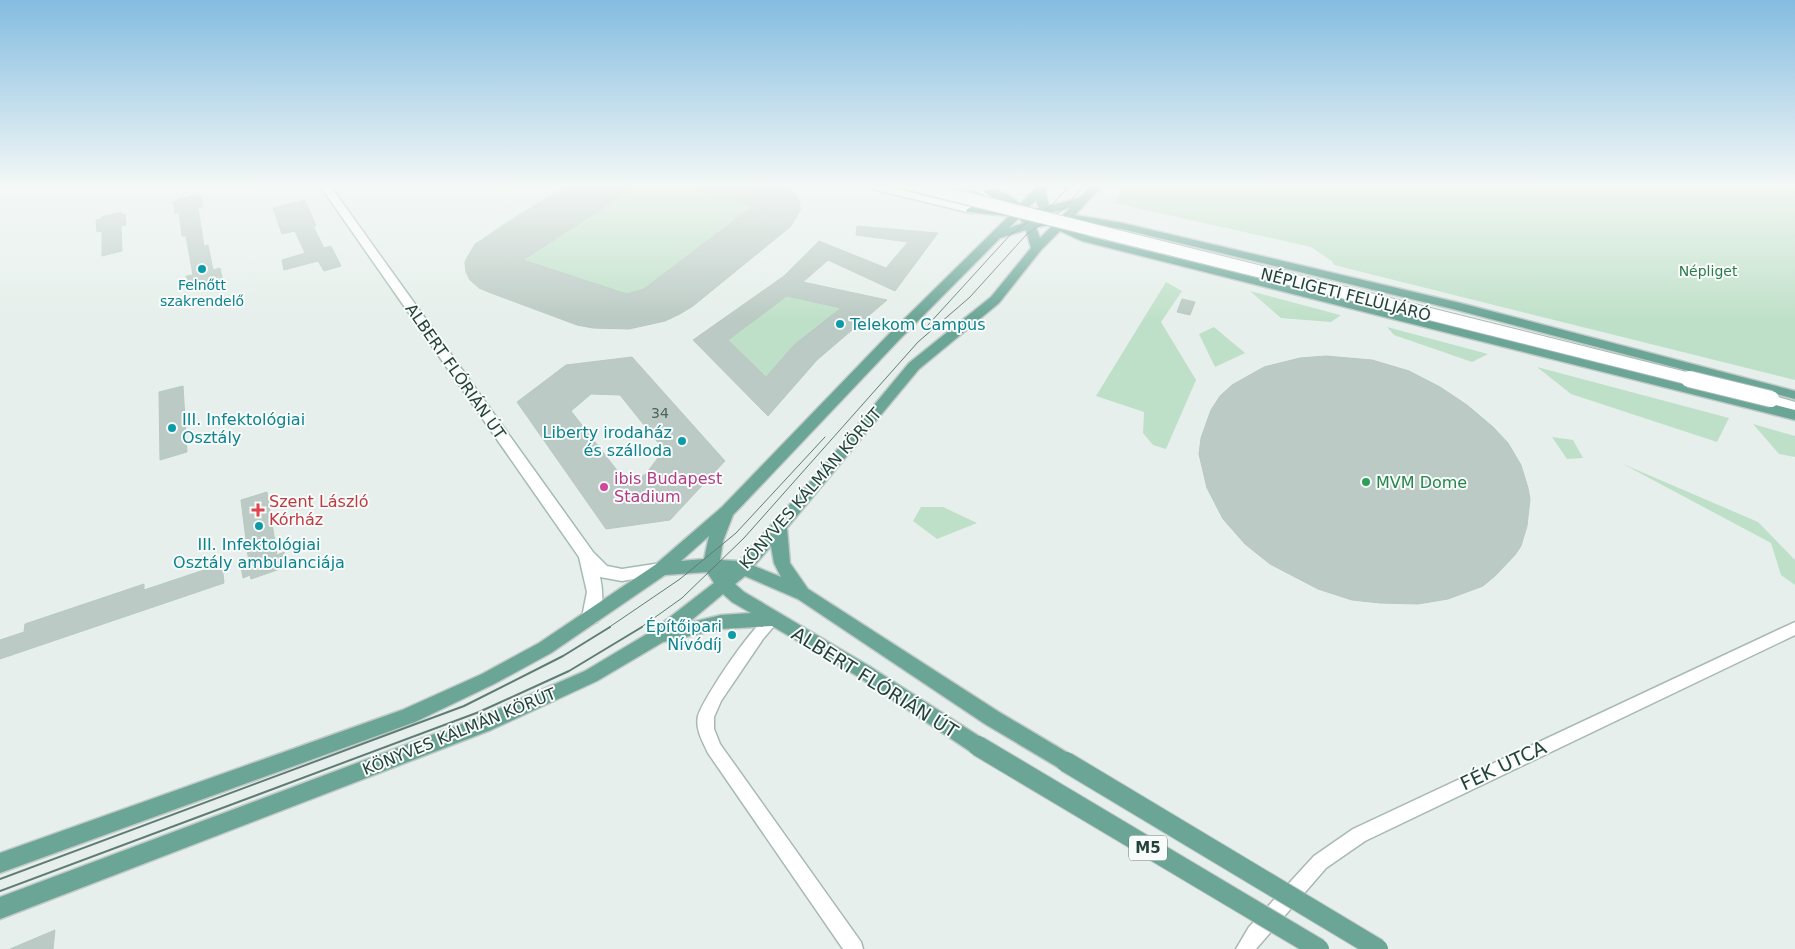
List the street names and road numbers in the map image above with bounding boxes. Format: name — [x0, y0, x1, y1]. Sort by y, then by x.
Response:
street label: NÉPLIGETI FELÜLJÁRÓ — [1259, 264, 1433, 325]
street label: ALBERT FLÓRIÁN ÚT — [402, 300, 510, 443]
street label: KÖNYVES KÁLMÁN KÖRÚT — [735, 404, 886, 573]
street label: ALBERT FLÓRIÁN ÚT — [788, 621, 963, 742]
street label: KÖNYVES KÁLMÁN KÖRÚT — [360, 684, 559, 779]
street label: FÉK UTCA — [1457, 736, 1549, 794]
road number: M5 — [1129, 836, 1167, 860]

